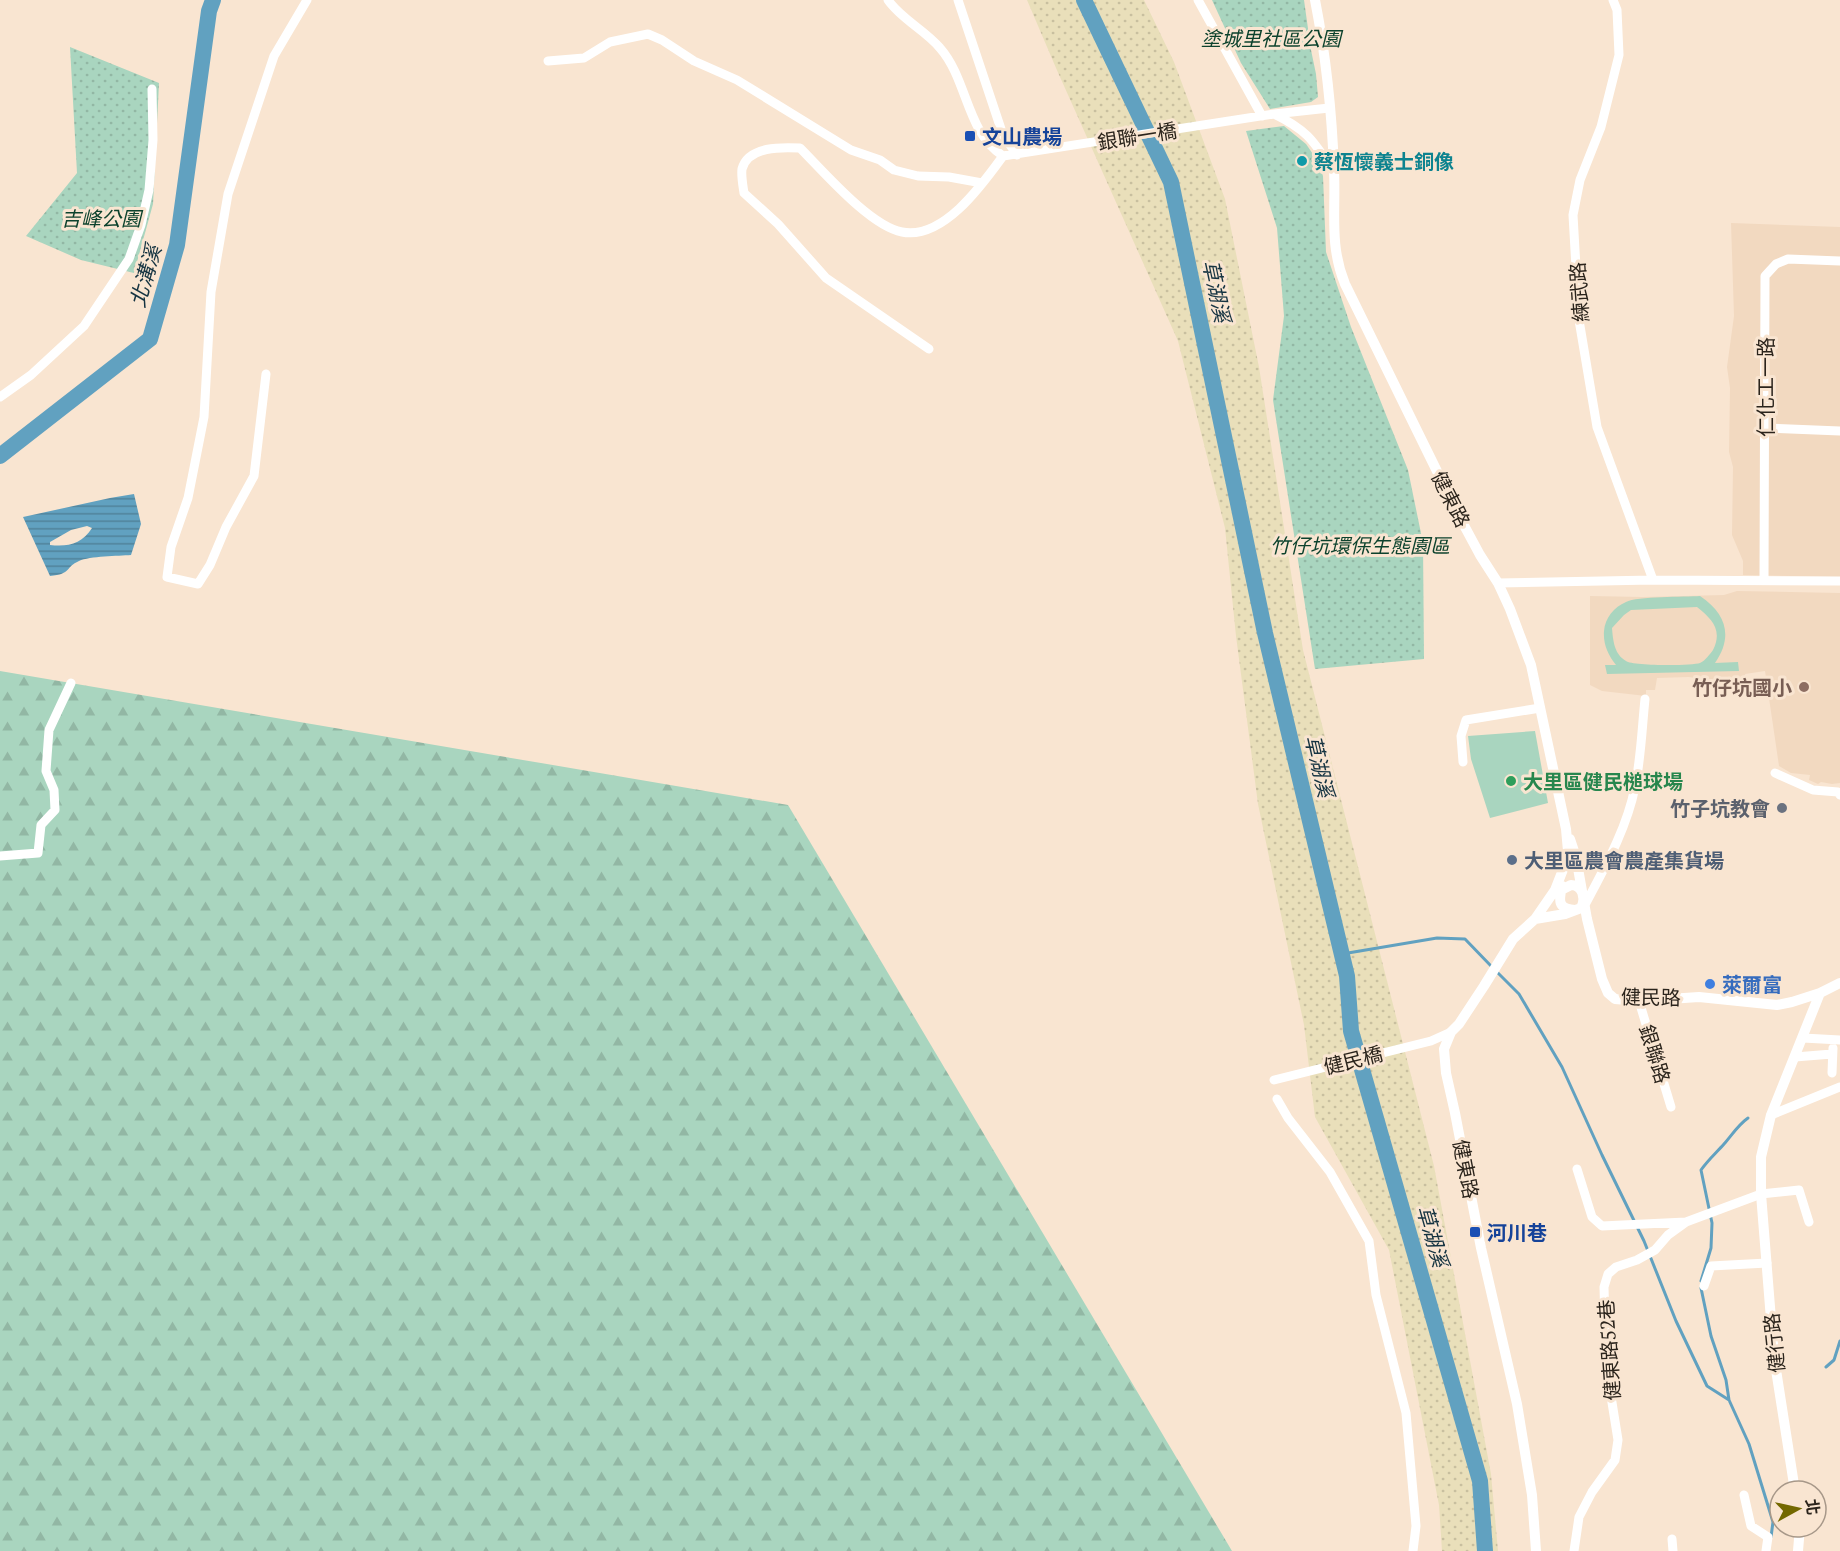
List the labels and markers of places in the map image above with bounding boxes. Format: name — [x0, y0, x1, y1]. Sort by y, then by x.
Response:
place label: 文山農場 — [982, 123, 1062, 150]
marker: 文山農場 — [963, 129, 977, 143]
place label: 蔡恆懷義士銅像 — [1314, 148, 1454, 175]
marker: 蔡恆懷義士銅像 — [1295, 154, 1309, 168]
place label: 竹仔坑國小 — [1692, 674, 1792, 701]
marker: 竹仔坑國小 — [1797, 680, 1811, 694]
place label: 大里區健民槌球場 — [1523, 768, 1683, 795]
marker: 大里區健民槌球場 — [1504, 774, 1518, 788]
place label: 竹子坑教會 — [1670, 795, 1770, 822]
marker: 竹子坑教會 — [1775, 801, 1789, 815]
place label: 大里區農會農產集貨場 — [1524, 847, 1724, 874]
marker: 大里區農會農產集貨場 — [1505, 853, 1519, 867]
place label: 萊爾富 — [1722, 971, 1782, 998]
marker: 萊爾富 — [1703, 977, 1717, 991]
place label: 河川巷 — [1487, 1219, 1547, 1246]
marker: 河川巷 — [1468, 1225, 1482, 1239]

